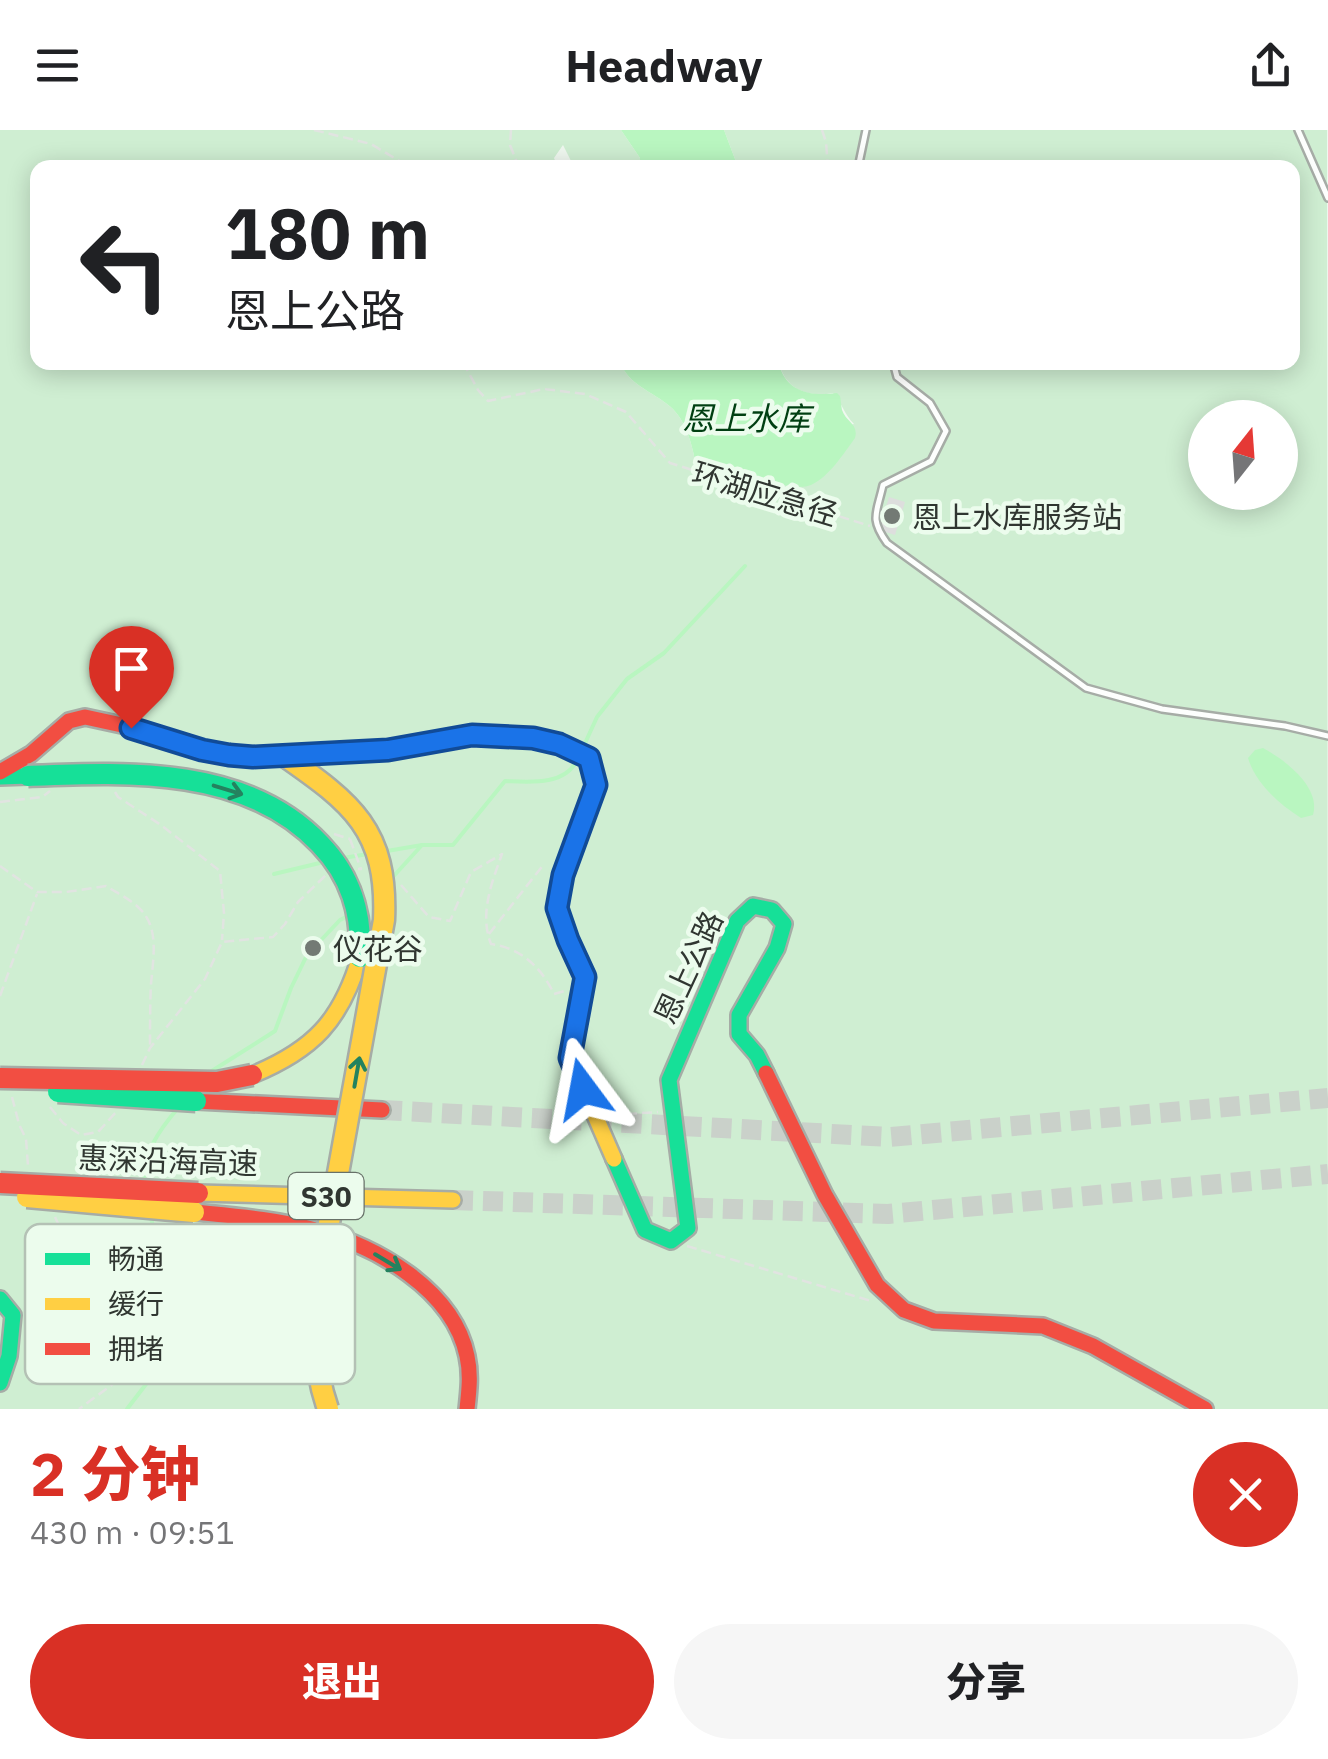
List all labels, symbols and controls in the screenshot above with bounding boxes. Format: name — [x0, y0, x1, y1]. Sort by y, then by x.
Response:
text: Headway — [565, 36, 763, 94]
icon: menu — [30, 38, 85, 93]
icon: share — [1243, 38, 1298, 93]
text: 180 m — [225, 187, 430, 278]
icon: left — [60, 200, 190, 330]
text: 恩上公路 — [225, 281, 405, 339]
water label: 恩上水库 — [682, 397, 815, 439]
north arrow — [1188, 400, 1298, 510]
map controls — [1188, 400, 1298, 510]
street label: 环湖应急径 — [688, 452, 842, 534]
place label: 恩上水库服务站 — [912, 497, 1122, 536]
marker: 恩上水库服务站 — [881, 505, 903, 527]
pin — [89, 626, 174, 729]
icon: arrive — [104, 641, 159, 696]
one-way arrow — [212, 782, 244, 800]
street label: 恩上公路 — [645, 904, 731, 1030]
place label: 仪花谷 — [333, 929, 423, 968]
marker: 仪花谷 — [302, 937, 324, 959]
position arrow — [531, 1037, 635, 1141]
one-way arrow — [348, 1057, 367, 1089]
street label: 惠深沿海高速 — [77, 1137, 259, 1183]
road number: S30 — [288, 1173, 364, 1219]
legend — [25, 1224, 355, 1384]
text: 畅通 — [108, 1240, 164, 1277]
one-way arrow — [373, 1252, 402, 1272]
text: 缓行 — [108, 1285, 164, 1322]
text: 拥堵 — [108, 1330, 164, 1367]
text: 2 分钟 — [30, 1434, 200, 1513]
button: close — [1193, 1442, 1298, 1547]
text: 430 m · 09:51 — [30, 1511, 235, 1553]
button: 退出 — [30, 1624, 654, 1739]
button: 分享 — [674, 1624, 1298, 1739]

